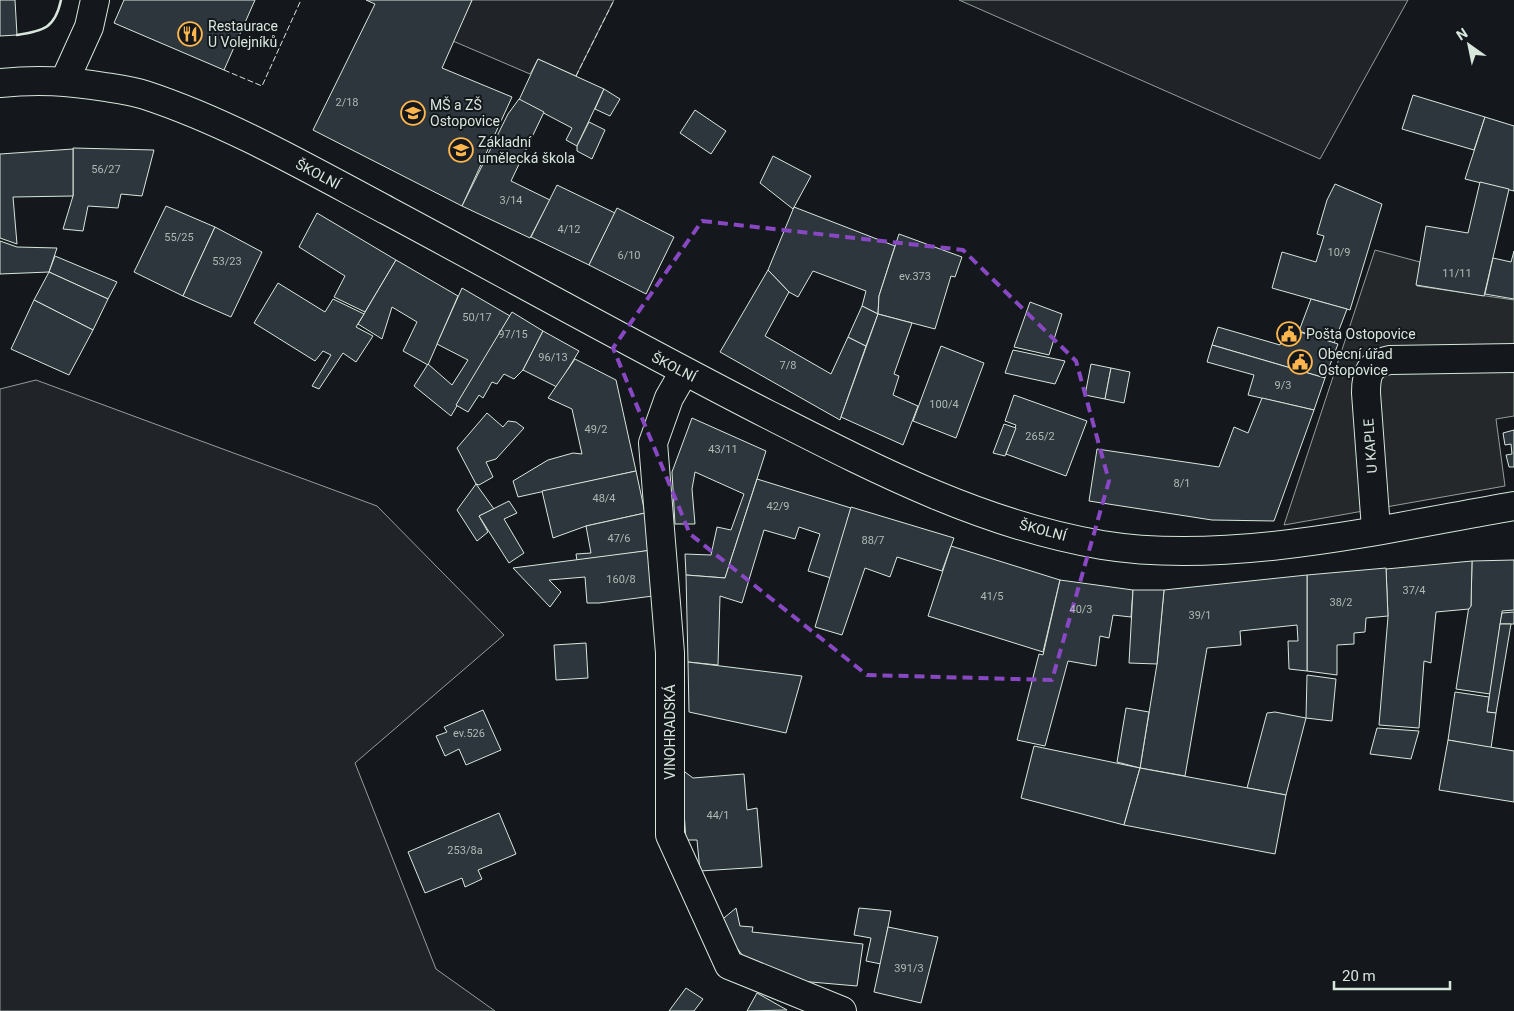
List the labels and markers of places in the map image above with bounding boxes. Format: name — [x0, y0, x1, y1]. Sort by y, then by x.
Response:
place label: Restaurace U Volejníků — [208, 18, 278, 50]
restaurant icon: Restaurace U Volejníků — [177, 21, 203, 47]
place label: MŠ a ZŠ Ostopovice — [430, 96, 500, 129]
school or university icon: MŠ a ZŠ Ostopovice — [400, 100, 426, 126]
place label: Základní umělecká škola — [478, 134, 575, 166]
school or university icon: Základní umělecká škola — [448, 137, 474, 163]
public building icon: Pošta Ostopovice — [1276, 321, 1302, 347]
place label: Pošta Ostopovice — [1306, 326, 1416, 342]
place label: Obecní úřad Ostopovice — [1318, 346, 1393, 378]
public building icon: Obecní úřad Ostopovice — [1287, 349, 1313, 375]

